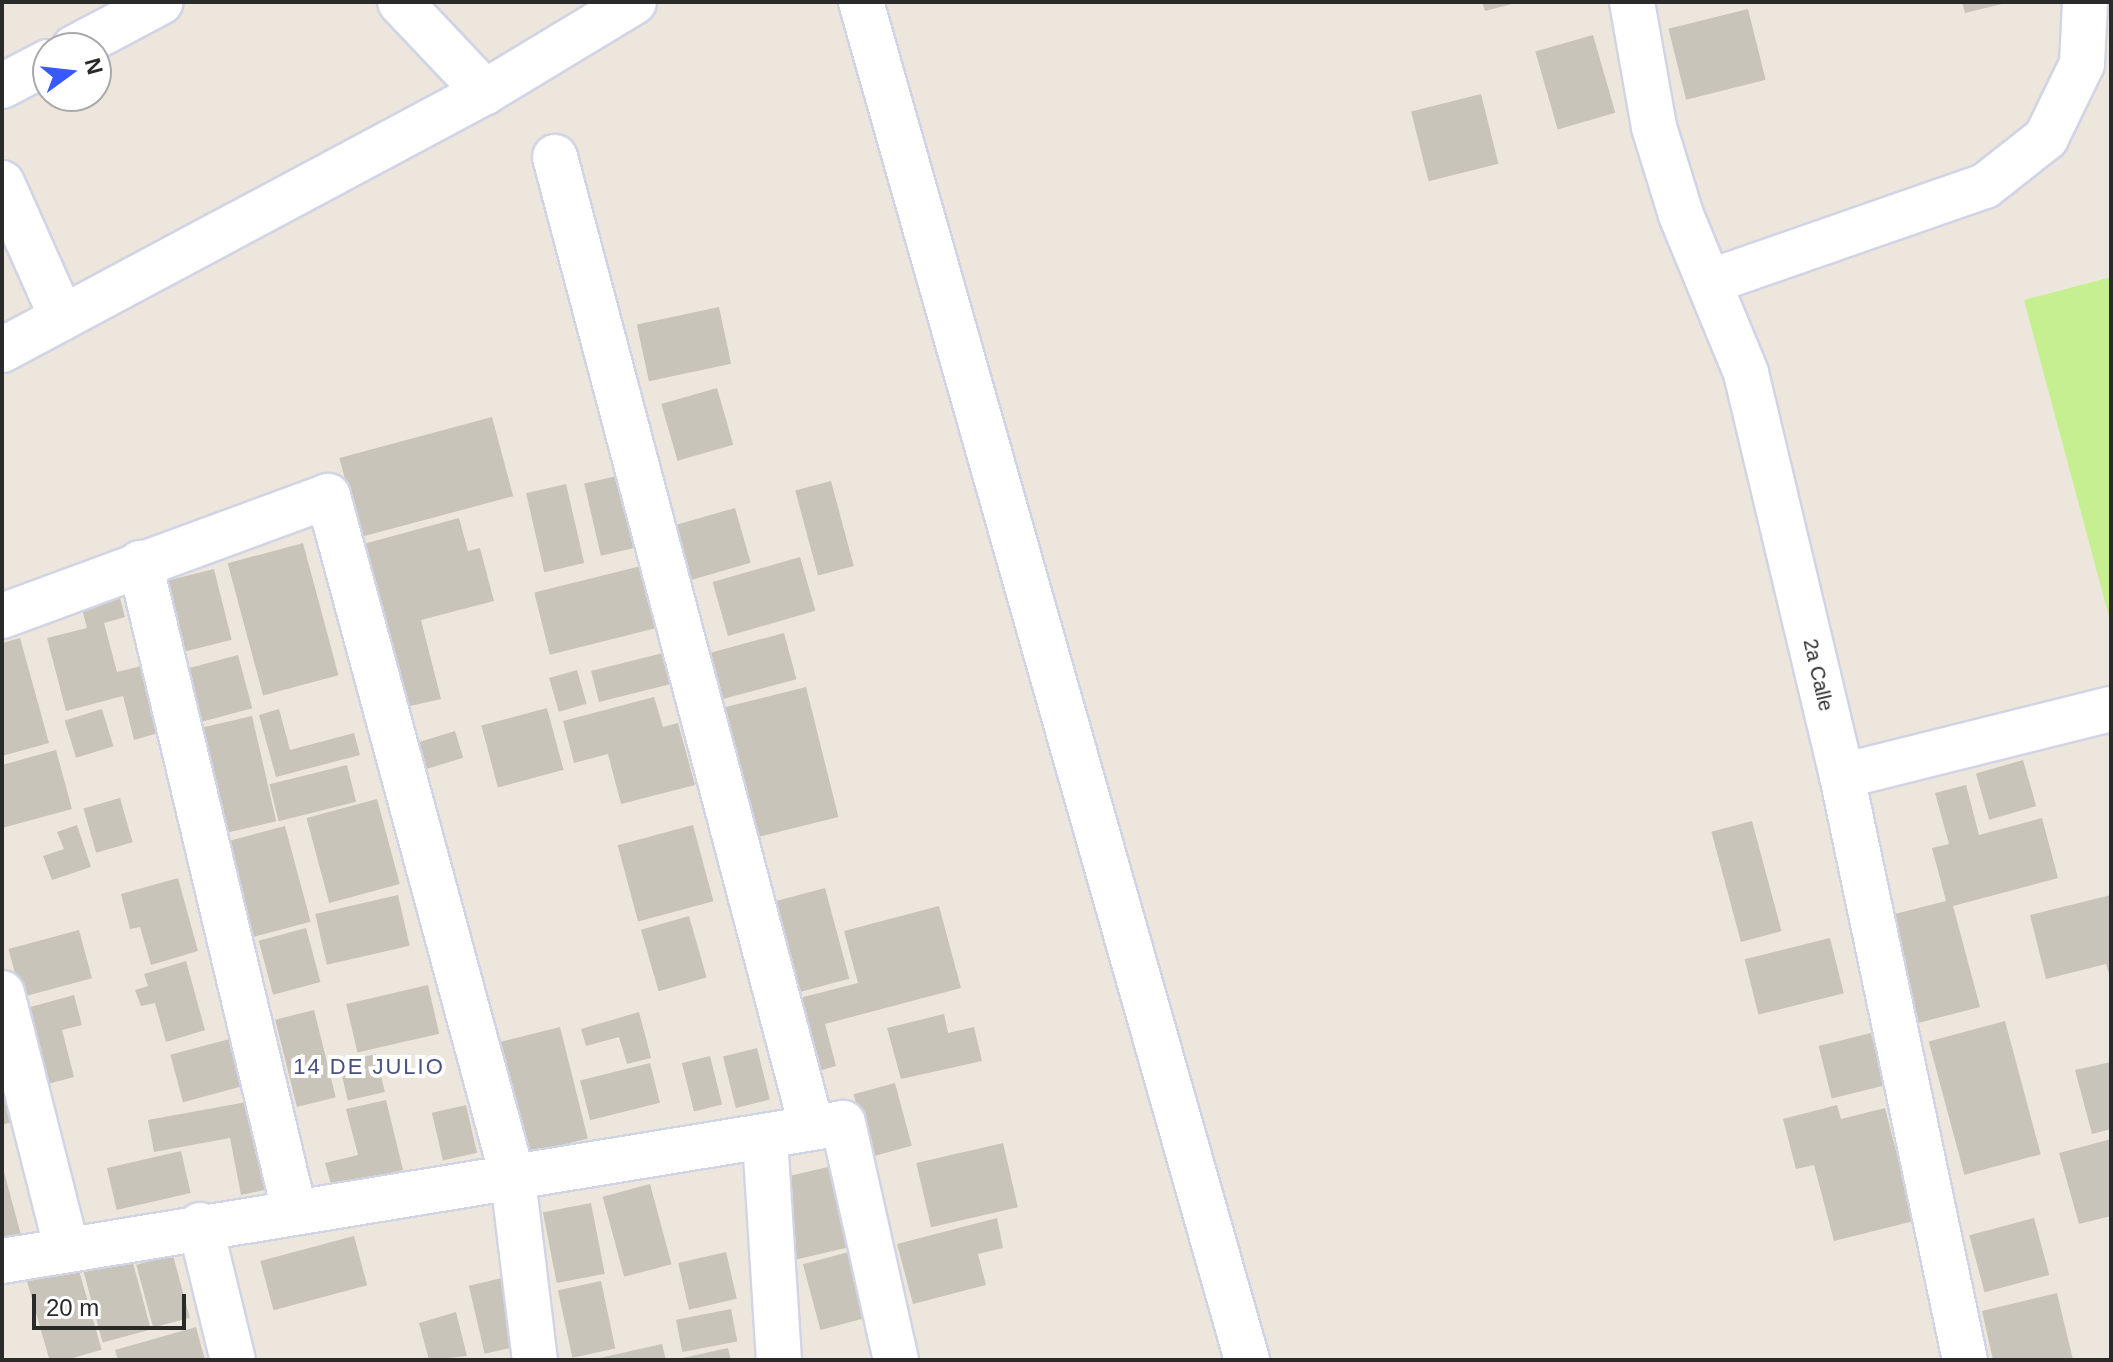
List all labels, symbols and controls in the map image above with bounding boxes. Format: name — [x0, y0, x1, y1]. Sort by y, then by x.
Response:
north arrow — [32, 32, 112, 112]
text: N — [80, 55, 108, 77]
street label: 2a Calle — [1798, 637, 1838, 713]
district label: 14 DE JULIO — [293, 1054, 445, 1080]
scale bar — [36, 1278, 190, 1328]
text: 20 m — [46, 1294, 99, 1321]

